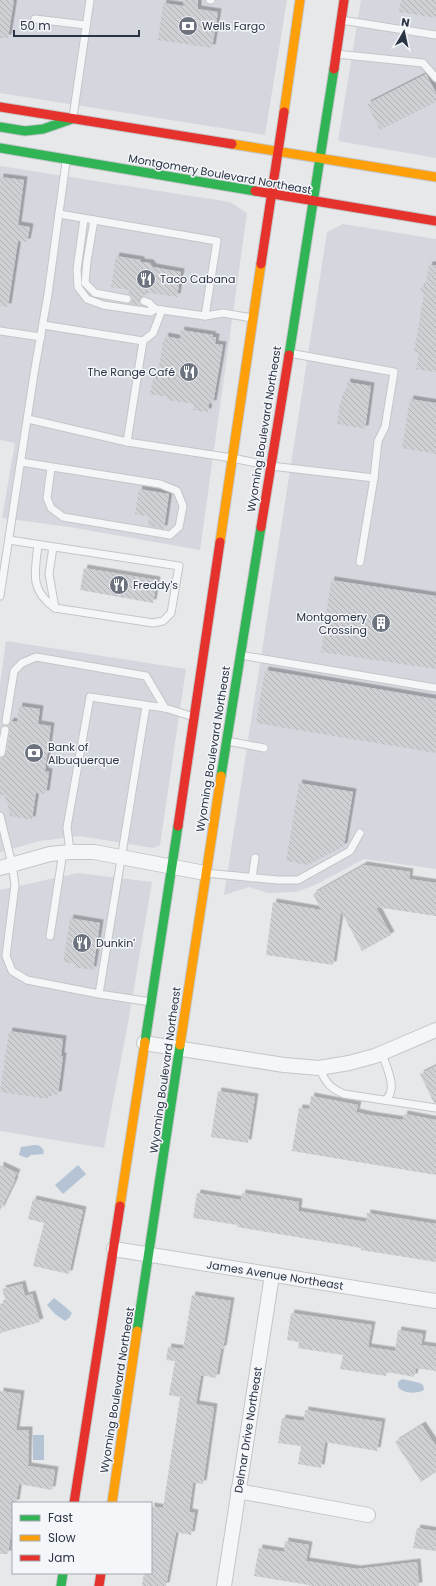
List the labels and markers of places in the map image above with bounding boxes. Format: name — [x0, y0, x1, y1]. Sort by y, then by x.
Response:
bank icon: Wells Fargo — [177, 15, 199, 37]
place label: Wells Fargo — [202, 18, 265, 34]
restaurant icon: Taco Cabana — [135, 268, 157, 290]
place label: Taco Cabana — [160, 271, 235, 287]
restaurant icon: The Range Café — [178, 361, 200, 383]
place label: The Range Café — [88, 364, 175, 380]
restaurant icon: Freddy's — [108, 574, 130, 596]
place label: Freddy's — [133, 577, 178, 593]
place label: Montgomery Crossing — [297, 609, 368, 638]
building icon: Montgomery Crossing — [370, 612, 392, 634]
place label: Bank of Albuquerque — [48, 739, 119, 768]
bank icon: Bank of Albuquerque — [23, 742, 45, 764]
restaurant icon: Dunkin' — [71, 932, 93, 954]
place label: Dunkin' — [96, 935, 135, 951]

